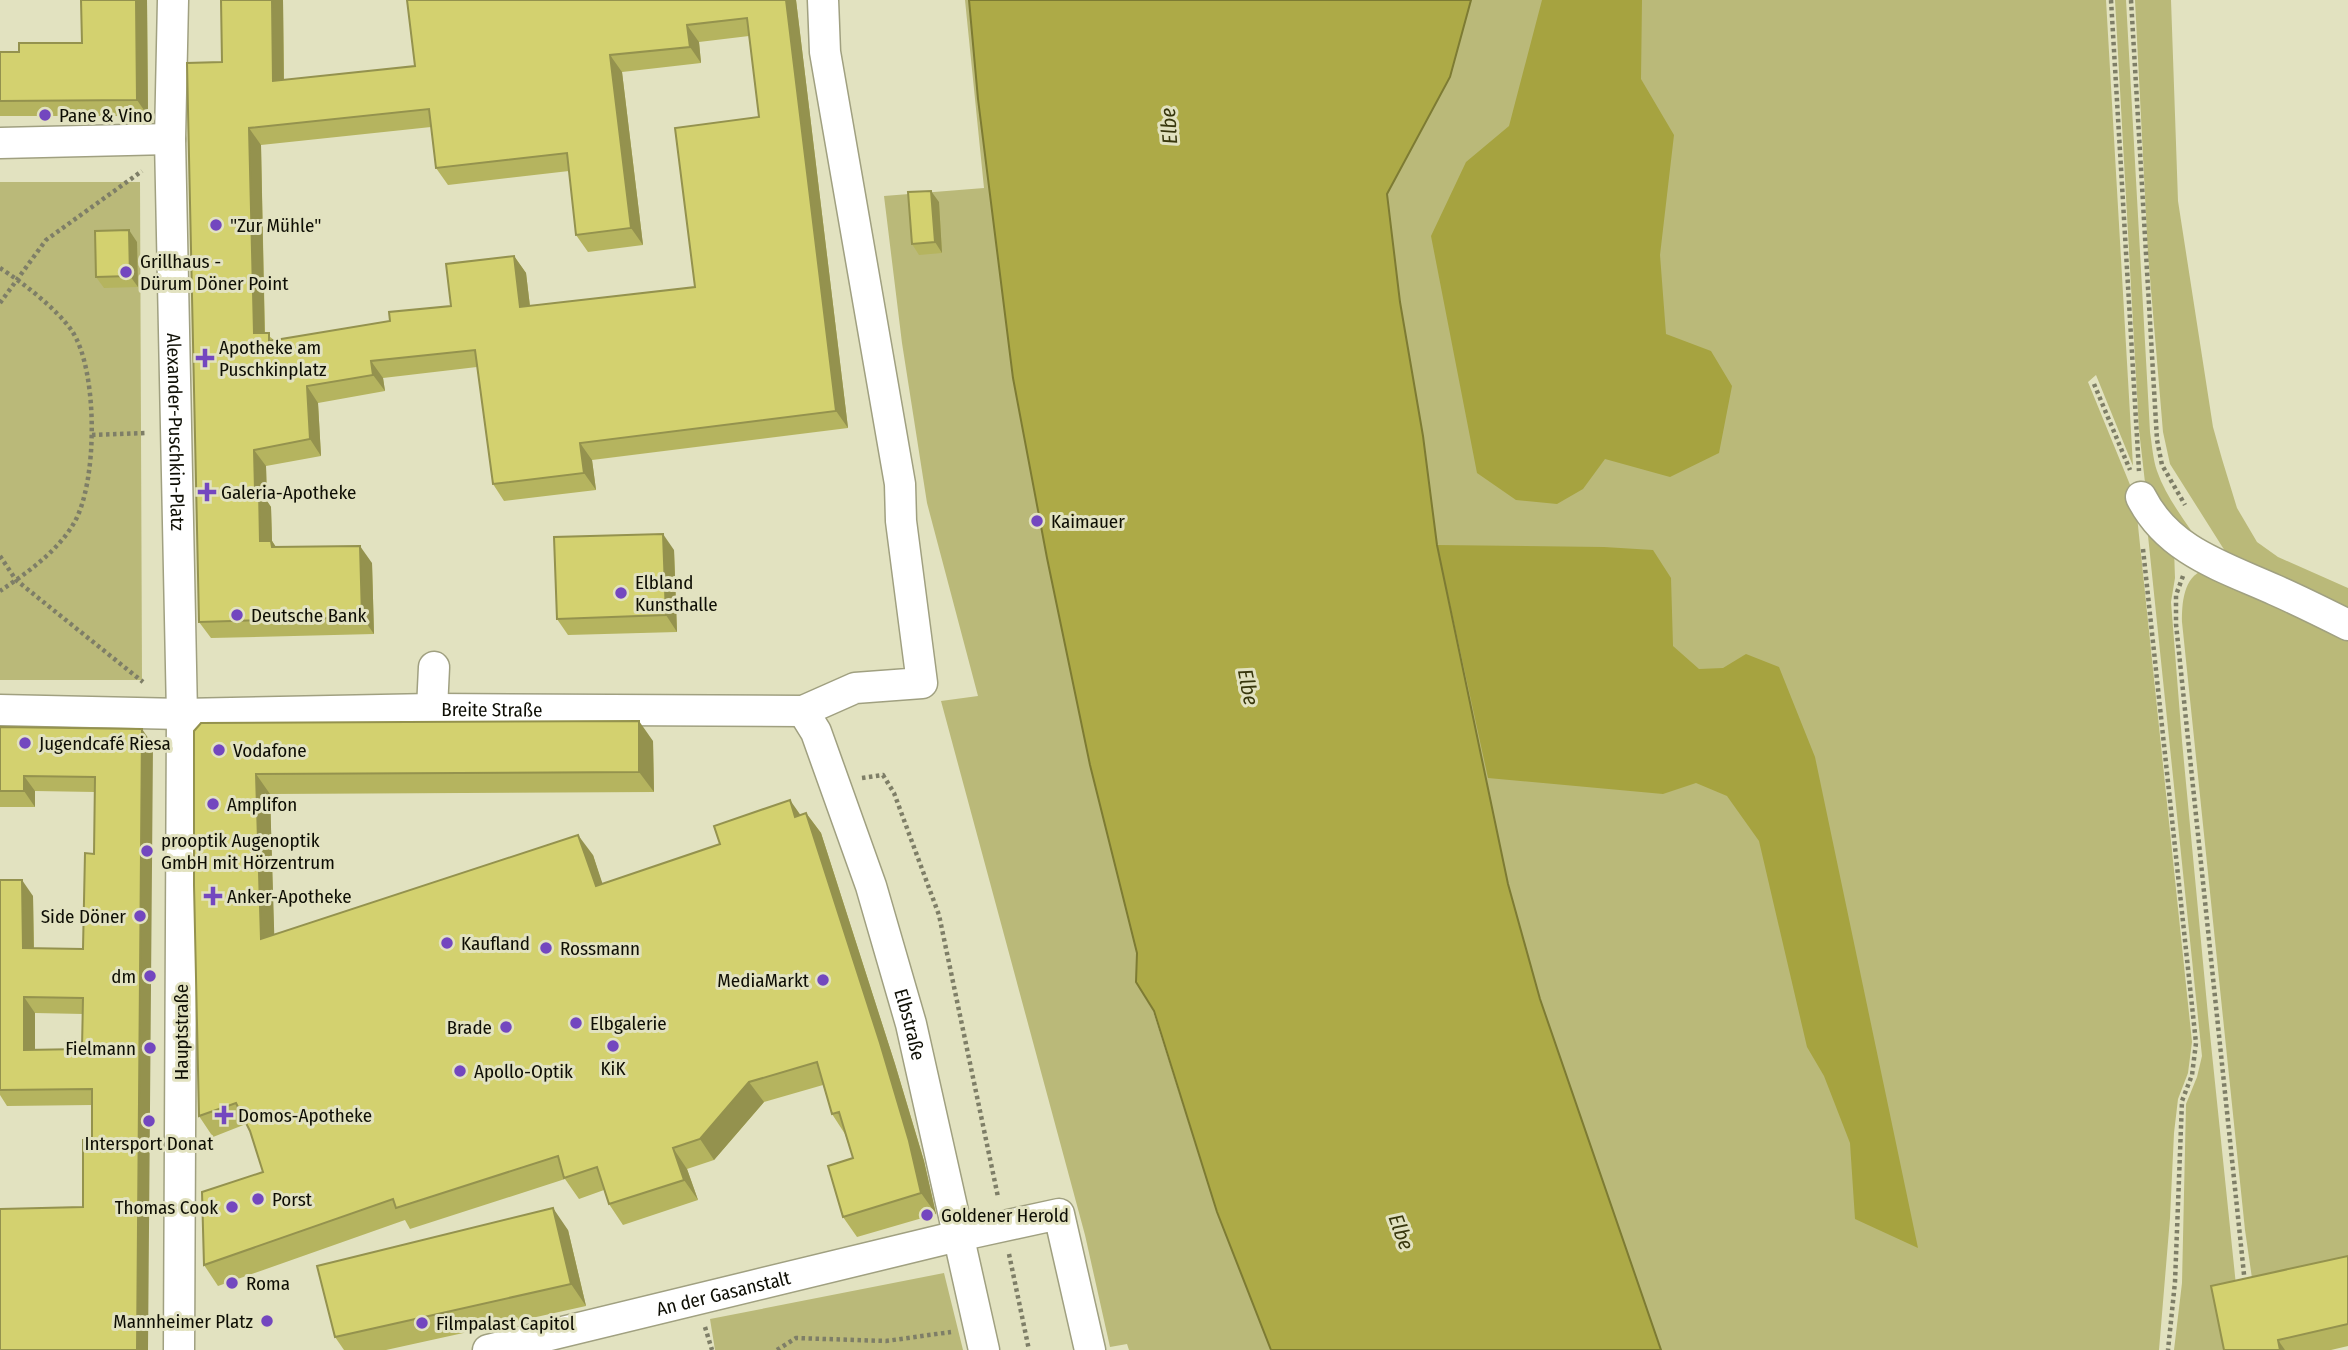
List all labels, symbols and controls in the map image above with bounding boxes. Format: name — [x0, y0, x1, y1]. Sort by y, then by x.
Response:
place label: Pane & Vino — [59, 104, 153, 127]
marker: Pane & Vino — [37, 107, 53, 123]
water label: Elbe — [1155, 107, 1183, 145]
place label: "Zur Mühle" — [230, 214, 321, 237]
marker: "Zur Mühle" — [208, 217, 224, 233]
place label: Grillhaus - Dürum Döner Point — [140, 250, 289, 295]
marker: Grillhaus - Dürum Döner Point — [118, 264, 134, 280]
street label: Alexander-Puschkin-Platz — [163, 333, 190, 532]
place label: Apotheke am Puschkinplatz — [219, 336, 327, 381]
marker: Apotheke am Puschkinplatz — [197, 350, 213, 366]
place label: Galeria-Apotheke — [221, 481, 356, 504]
marker: Galeria-Apotheke — [199, 484, 215, 500]
place label: Kaimauer — [1051, 510, 1125, 533]
marker: Kaimauer — [1029, 513, 1045, 529]
place label: Elbland Kunsthalle — [635, 571, 718, 616]
marker: Elbland Kunsthalle — [613, 585, 629, 601]
place label: Deutsche Bank — [251, 604, 366, 627]
marker: Deutsche Bank — [229, 607, 245, 623]
water label: Elbe — [1232, 667, 1264, 707]
street label: Breite Straße — [441, 698, 543, 721]
place label: Jugendcafé Riesa — [39, 732, 171, 755]
marker: Jugendcafé Riesa — [17, 735, 33, 751]
place label: Vodafone — [233, 739, 307, 762]
marker: Vodafone — [211, 742, 227, 758]
place label: Amplifon — [227, 793, 297, 816]
marker: Amplifon — [205, 796, 221, 812]
place label: prooptik Augenoptik GmbH mit Hörzentrum — [161, 829, 335, 874]
marker: prooptik Augenoptik GmbH mit Hörzentrum — [139, 843, 155, 859]
place label: Anker-Apotheke — [227, 885, 352, 908]
marker: Anker-Apotheke — [205, 888, 221, 904]
place label: Side Döner — [41, 905, 126, 928]
marker: Side Döner — [132, 908, 148, 924]
place label: Kaufland — [461, 932, 530, 955]
marker: Kaufland — [439, 935, 455, 951]
place label: Rossmann — [560, 937, 640, 960]
marker: Rossmann — [538, 940, 554, 956]
place label: dm — [111, 965, 136, 988]
marker: dm — [142, 968, 158, 984]
place label: MediaMarkt — [717, 969, 810, 992]
marker: MediaMarkt — [815, 972, 831, 988]
street label: Hauptstraße — [170, 984, 193, 1080]
street label: Elbstraße — [890, 986, 930, 1062]
place label: Elbgalerie — [590, 1012, 667, 1035]
marker: Elbgalerie — [568, 1015, 584, 1031]
place label: Brade — [447, 1016, 492, 1039]
marker: Brade — [498, 1019, 514, 1035]
place label: Fielmann — [65, 1037, 136, 1060]
marker: KiK — [605, 1038, 621, 1054]
marker: Fielmann — [142, 1040, 158, 1056]
place label: KiK — [601, 1057, 626, 1080]
place label: Apollo-Optik — [474, 1060, 573, 1083]
marker: Apollo-Optik — [452, 1063, 468, 1079]
place label: Domos-Apotheke — [238, 1104, 372, 1127]
marker: Domos-Apotheke — [216, 1107, 232, 1123]
marker: Intersport Donat — [141, 1113, 157, 1129]
place label: Intersport Donat — [85, 1132, 214, 1155]
place label: Porst — [272, 1188, 313, 1211]
marker: Porst — [250, 1191, 266, 1207]
place label: Thomas Cook — [115, 1196, 218, 1219]
marker: Thomas Cook — [224, 1199, 240, 1215]
place label: Goldener Herold — [941, 1204, 1069, 1227]
marker: Goldener Herold — [919, 1207, 935, 1223]
water label: Elbe — [1383, 1210, 1419, 1254]
street label: An der Gasanstalt — [654, 1265, 793, 1320]
place label: Roma — [246, 1272, 290, 1295]
marker: Roma — [224, 1275, 240, 1291]
place label: Mannheimer Platz — [113, 1310, 253, 1333]
place label: Filmpalast Capitol — [436, 1312, 575, 1335]
marker: Mannheimer Platz — [259, 1313, 275, 1329]
marker: Filmpalast Capitol — [414, 1315, 430, 1331]

